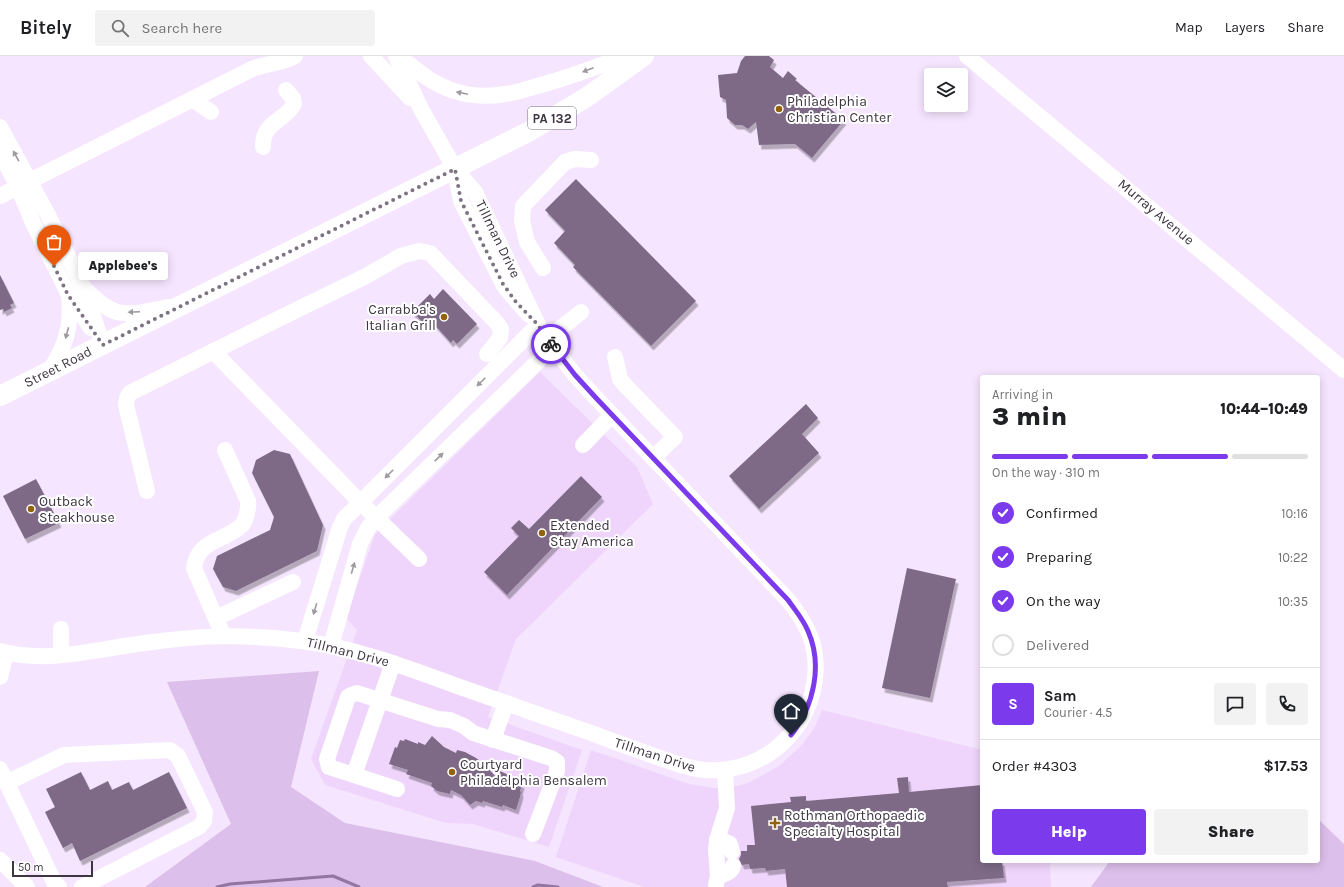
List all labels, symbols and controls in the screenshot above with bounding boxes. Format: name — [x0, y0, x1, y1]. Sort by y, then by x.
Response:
search box — [95, 10, 375, 46]
text: Bitely — [20, 17, 71, 39]
icon: search — [109, 17, 131, 39]
text: Search here — [141, 19, 222, 37]
text: Map — [1175, 19, 1203, 36]
text: Layers — [1225, 19, 1265, 36]
text: Share — [1287, 19, 1324, 36]
one-way arrow — [582, 67, 594, 73]
map controls — [924, 68, 968, 112]
button: layers — [924, 68, 968, 112]
one-way arrow — [456, 89, 468, 95]
place label: Philadelphia Christian Center — [787, 93, 892, 126]
marker: Philadelphia Christian Center — [774, 104, 784, 114]
road number: PA 132 — [528, 107, 576, 129]
one-way arrow — [13, 151, 19, 162]
street label: Murray Avenue — [1114, 175, 1198, 249]
street label: Tillman Drive — [472, 197, 524, 281]
pin — [37, 225, 71, 266]
icon: bag — [43, 231, 65, 253]
callout: Applebee's — [78, 252, 168, 280]
text: Applebee's — [88, 258, 158, 273]
place label: Carrabba's Italian Grill — [365, 301, 436, 334]
one-way arrow — [128, 309, 140, 316]
marker: Carrabba's Italian Grill — [439, 312, 449, 322]
courier — [531, 324, 571, 364]
one-way arrow — [63, 327, 69, 339]
icon: bike — [540, 333, 562, 355]
street label: Street Road — [21, 343, 95, 391]
one-way arrow — [476, 377, 486, 387]
text: Arriving in — [992, 387, 1053, 402]
text: 10:44–10:49 — [1220, 400, 1308, 418]
text: 3 min — [992, 401, 1067, 432]
one-way arrow — [434, 452, 444, 462]
text: On the way · 310 m — [992, 465, 1100, 480]
one-way arrow — [384, 469, 394, 479]
place label: Outback Steakhouse — [39, 493, 115, 526]
icon: check — [992, 502, 1014, 524]
marker: Outback Steakhouse — [26, 504, 36, 514]
text: Confirmed — [1026, 504, 1098, 522]
text: 10:16 — [1281, 506, 1308, 521]
place label: Extended Stay America — [550, 517, 634, 550]
marker: Extended Stay America — [537, 528, 547, 538]
icon: check — [992, 546, 1014, 568]
text: Preparing — [1026, 548, 1092, 566]
text: 10:22 — [1278, 550, 1308, 565]
one-way arrow — [350, 562, 356, 574]
icon: check — [992, 590, 1014, 612]
text: On the way — [1026, 592, 1100, 610]
text: 10:35 — [1278, 594, 1308, 609]
one-way arrow — [312, 603, 318, 615]
street label: Tillman Drive — [305, 634, 391, 670]
text: Delivered — [1026, 636, 1090, 654]
button: chat — [1214, 683, 1256, 725]
button: phone — [1266, 683, 1308, 725]
text: Sam — [1044, 687, 1077, 705]
pin — [774, 694, 808, 735]
text: S — [1008, 695, 1018, 713]
icon: home — [780, 700, 802, 722]
text: Courier · 4.5 — [1044, 705, 1112, 720]
street label: Tillman Drive — [612, 734, 698, 776]
place label: Courtyard Philadelphia Bensalem — [460, 756, 607, 789]
text: Order #4303 — [992, 757, 1077, 775]
text: $17.53 — [1264, 757, 1308, 775]
marker: Courtyard Philadelphia Bensalem — [447, 767, 457, 777]
place label: Rothman Orthopaedic Specialty Hospital — [784, 807, 925, 840]
button: Help — [992, 809, 1146, 855]
button: Share — [1154, 809, 1308, 855]
marker: Rothman Orthopaedic Specialty Hospital — [769, 817, 781, 829]
scale bar — [12, 859, 93, 878]
text: 50 m — [18, 861, 44, 874]

